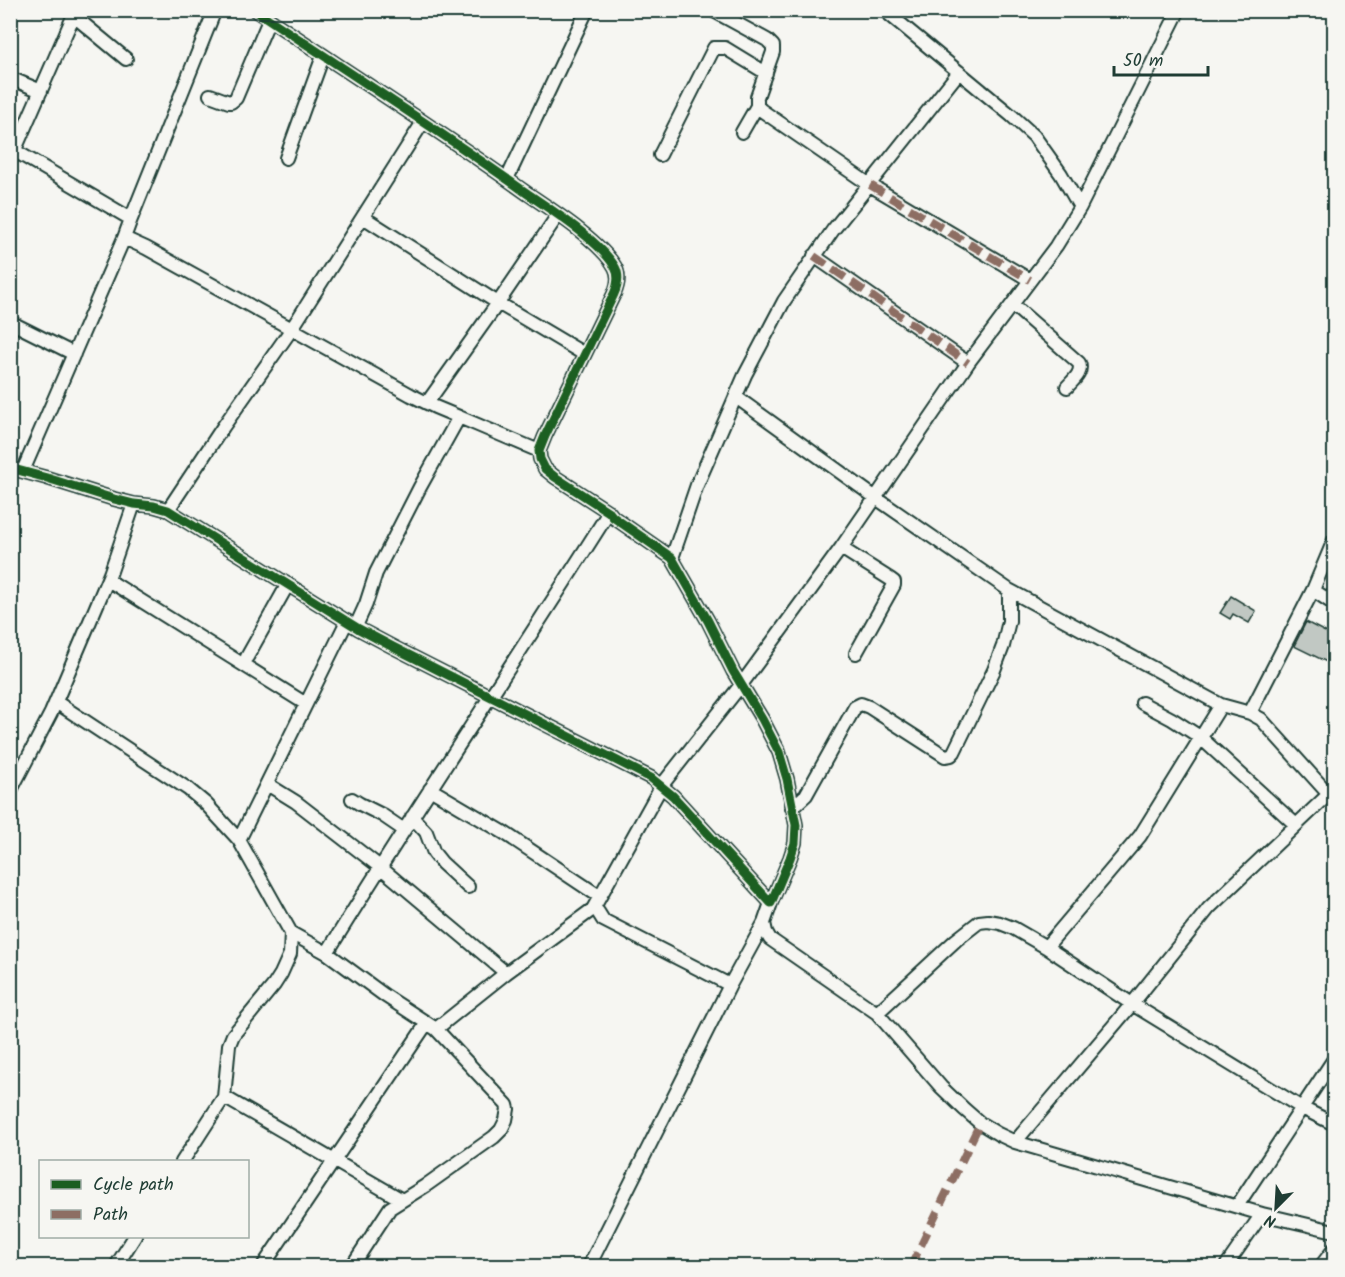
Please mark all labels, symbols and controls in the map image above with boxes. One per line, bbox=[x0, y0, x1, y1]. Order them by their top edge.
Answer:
scale bar bbox=[1114, 39, 1208, 77]
text: 50 m bbox=[1123, 47, 1163, 76]
legend bbox=[39, 1160, 249, 1238]
text: Cycle path bbox=[93, 1171, 174, 1200]
north arrow bbox=[1246, 1178, 1306, 1238]
text: Path bbox=[93, 1201, 128, 1230]
text: N bbox=[1261, 1207, 1280, 1234]

